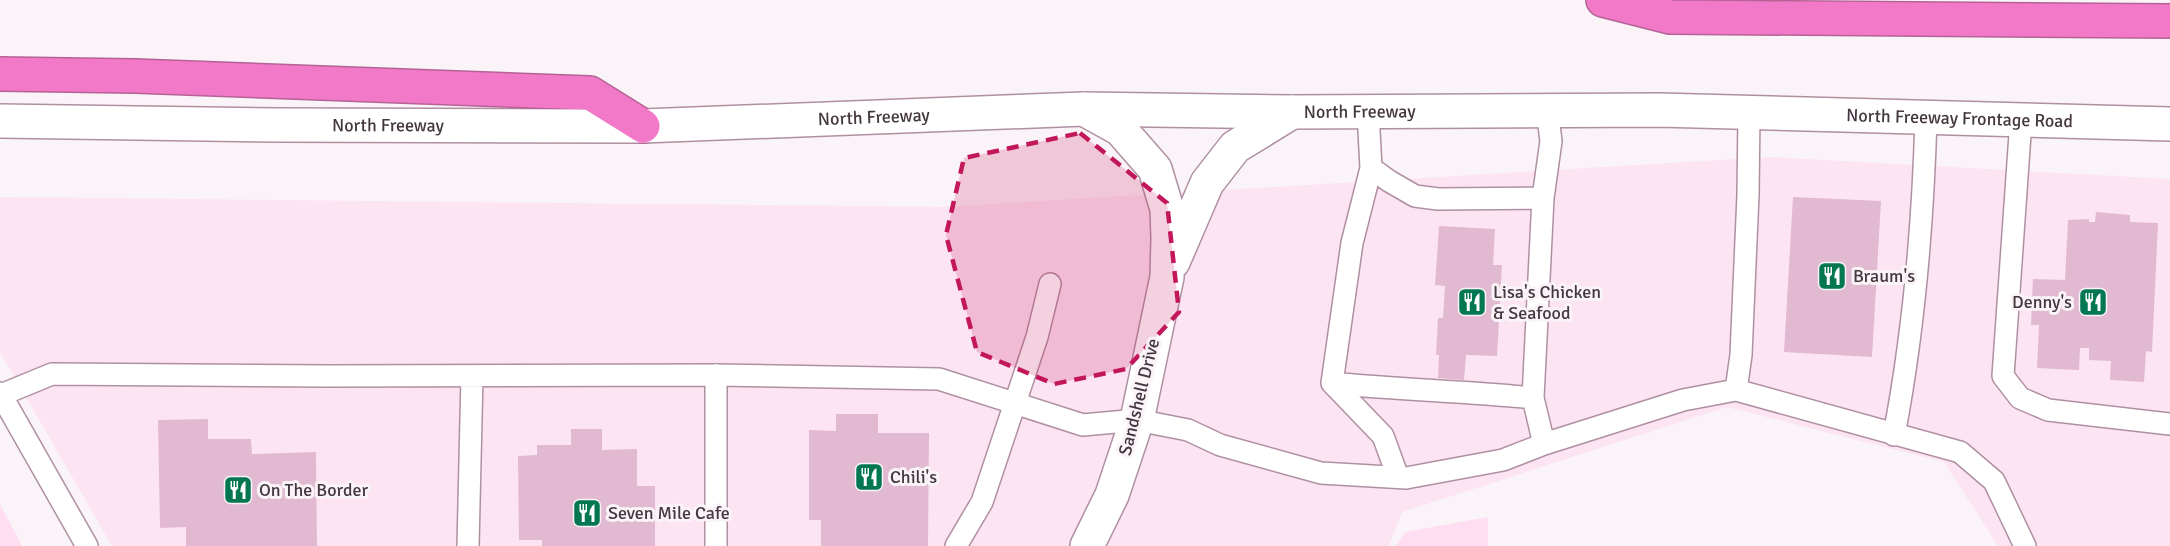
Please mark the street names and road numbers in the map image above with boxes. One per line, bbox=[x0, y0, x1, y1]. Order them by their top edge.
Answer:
street label: North Freeway bbox=[1304, 100, 1416, 123]
street label: North Freeway bbox=[817, 104, 931, 130]
street label: North Freeway Frontage Road bbox=[1846, 104, 2073, 132]
street label: North Freeway bbox=[332, 114, 445, 136]
street label: Sandshell Drive bbox=[1114, 336, 1164, 458]

